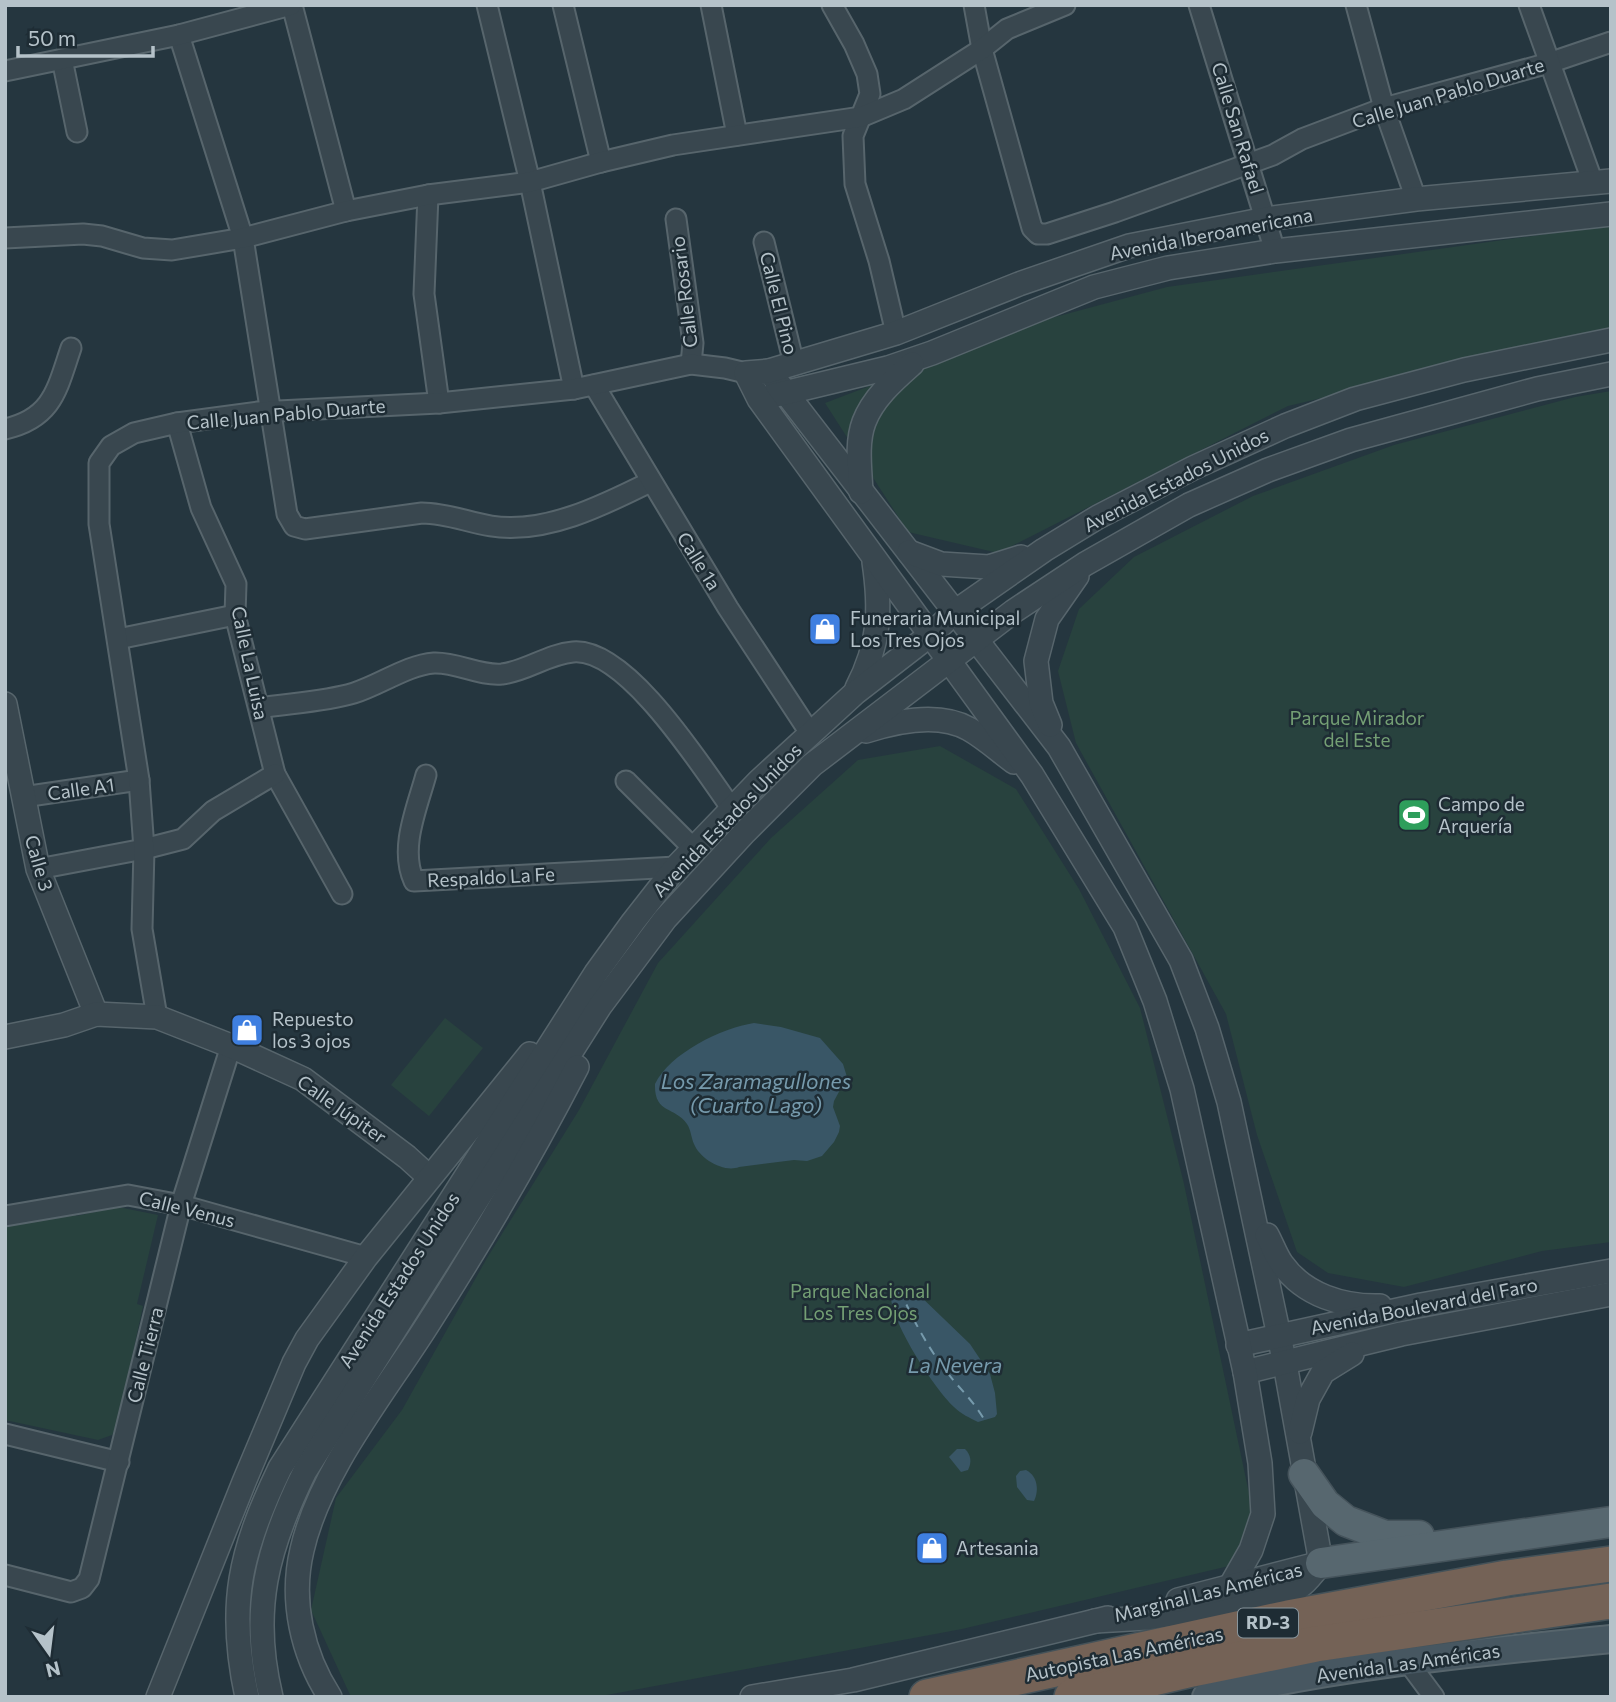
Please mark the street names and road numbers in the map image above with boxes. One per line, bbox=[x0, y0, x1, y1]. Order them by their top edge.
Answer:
street label: Calle Juan Pablo Duarte bbox=[1349, 52, 1547, 133]
street label: Calle San Rafael bbox=[1208, 59, 1269, 197]
street label: Avenida Iberoamericana bbox=[1107, 203, 1314, 264]
street label: Calle Rosario bbox=[665, 235, 702, 349]
street label: Calle El Pino bbox=[756, 249, 803, 357]
street label: Calle Juan Pablo Duarte bbox=[186, 393, 386, 434]
street label: Avenida Estados Unidos bbox=[1079, 423, 1272, 536]
street label: Calle 1a bbox=[673, 527, 726, 594]
street label: Calle La Luisa bbox=[227, 604, 274, 722]
street label: Avenida Estados Unidos bbox=[647, 738, 806, 901]
street label: Calle A1 bbox=[46, 772, 116, 805]
street label: Calle 3 bbox=[21, 832, 58, 893]
street label: Respaldo La Fe bbox=[427, 862, 555, 891]
street label: Calle Júpiter bbox=[293, 1069, 392, 1148]
street label: Calle Venus bbox=[137, 1185, 238, 1232]
street label: Avenida Estados Unidos bbox=[333, 1188, 464, 1372]
street label: Avenida Boulevard del Faro bbox=[1308, 1272, 1539, 1339]
street label: Calle Tierra bbox=[121, 1304, 168, 1405]
street label: Marginal Las Américas bbox=[1111, 1557, 1304, 1626]
road number: RD-3 bbox=[1238, 1608, 1298, 1638]
street label: Autopista Las Américas bbox=[1023, 1621, 1225, 1686]
street label: Avenida Las Américas bbox=[1315, 1638, 1501, 1687]

